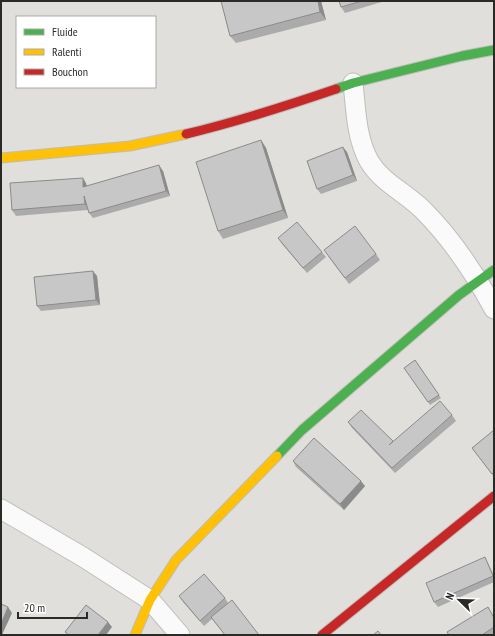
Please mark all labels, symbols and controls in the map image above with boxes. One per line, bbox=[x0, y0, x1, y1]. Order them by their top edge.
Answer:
legend bbox=[16, 16, 156, 88]
text: Fluide bbox=[52, 24, 78, 39]
text: Ralenti bbox=[52, 44, 81, 59]
text: Bouchon bbox=[52, 64, 88, 79]
north arrow bbox=[439, 580, 479, 620]
text: N bbox=[442, 591, 457, 602]
scale bar bbox=[18, 594, 87, 620]
text: 20 m bbox=[24, 600, 45, 615]

